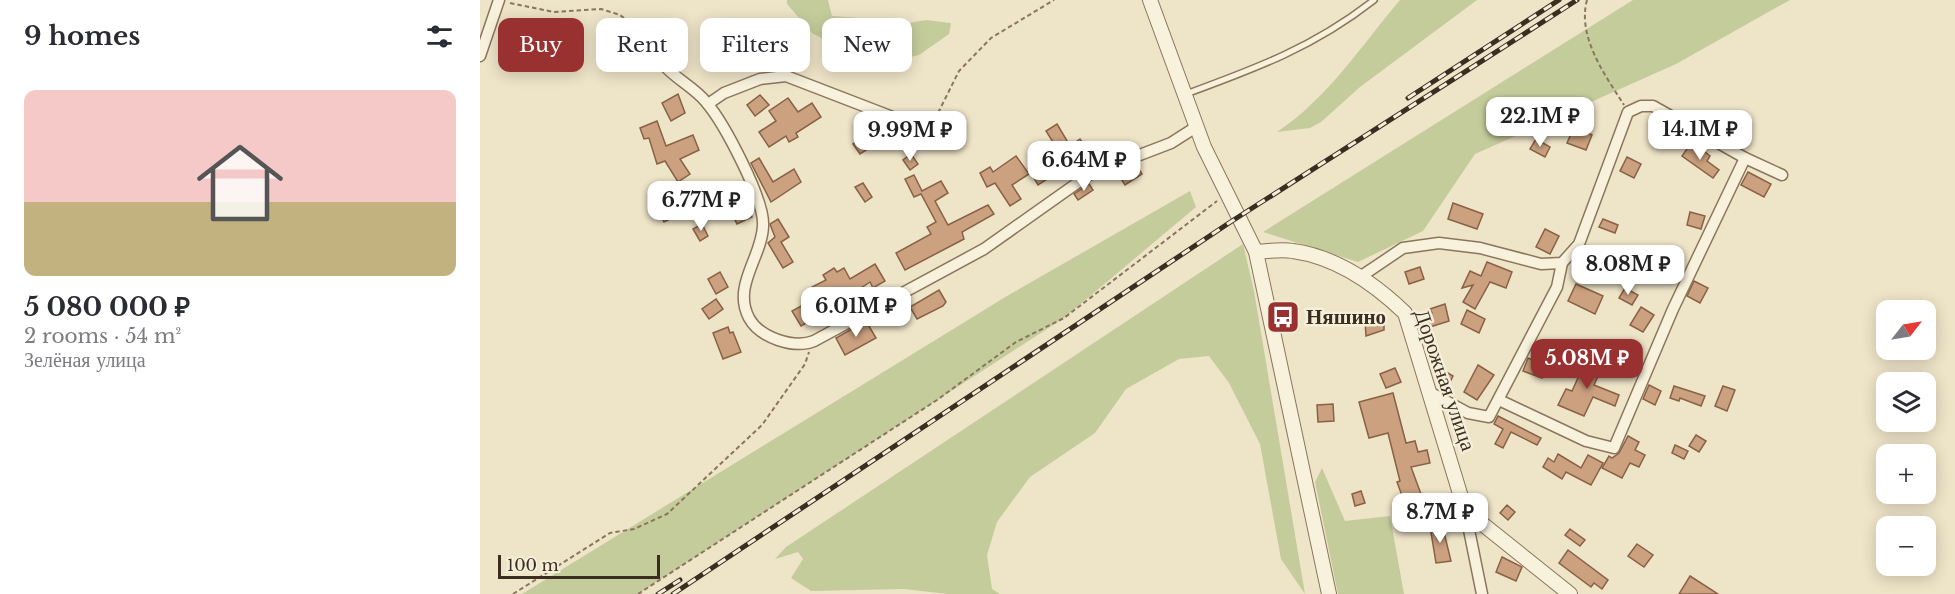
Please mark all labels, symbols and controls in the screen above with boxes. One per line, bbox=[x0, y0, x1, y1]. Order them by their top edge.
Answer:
chip: Buy bbox=[498, 18, 584, 72]
chip: Rent bbox=[596, 18, 688, 72]
chip: Filters bbox=[700, 18, 810, 72]
chip: New bbox=[822, 18, 912, 72]
text: 9 homes bbox=[24, 20, 140, 52]
icon: filters bbox=[423, 20, 456, 53]
pin: 22.1M ₽ bbox=[1485, 97, 1595, 148]
text: 22.1M ₽ bbox=[1500, 104, 1580, 128]
pin: 14.1M ₽ bbox=[1645, 110, 1755, 161]
pin: 9.99M ₽ bbox=[855, 111, 965, 162]
text: 14.1M ₽ bbox=[1662, 117, 1738, 141]
text: 9.99M ₽ bbox=[868, 118, 952, 142]
icon: home bbox=[186, 129, 294, 237]
pin: 6.64M ₽ bbox=[1029, 141, 1139, 192]
text: 6.64M ₽ bbox=[1041, 148, 1127, 172]
pin: 6.77M ₽ bbox=[646, 181, 756, 232]
text: 6.77M ₽ bbox=[661, 188, 741, 212]
pin: 8.08M ₽ bbox=[1573, 245, 1683, 296]
text: 8.08M ₽ bbox=[1585, 252, 1671, 276]
pin: 6.01M ₽ bbox=[801, 287, 911, 338]
text: 5 080 000 ₽ bbox=[24, 291, 190, 323]
text: 6.01M ₽ bbox=[815, 294, 897, 318]
bus stop icon: Няшино bbox=[1265, 299, 1301, 335]
north arrow bbox=[1876, 300, 1936, 360]
map controls bbox=[1876, 300, 1936, 576]
place label: Няшино bbox=[1306, 304, 1386, 330]
street label: Дорожная улица bbox=[1409, 306, 1482, 455]
text: 2 rooms · 54 m² bbox=[24, 324, 181, 348]
pin: 5.08M ₽ bbox=[1532, 339, 1642, 390]
text: 5.08M ₽ bbox=[1545, 346, 1629, 370]
text: Зелёная улица bbox=[24, 348, 146, 372]
button: layers bbox=[1876, 372, 1936, 432]
button: + bbox=[1876, 444, 1936, 504]
pin: 8.7M ₽ bbox=[1391, 493, 1489, 544]
text: 8.7M ₽ bbox=[1406, 500, 1474, 524]
button: − bbox=[1876, 516, 1936, 576]
scale bar bbox=[498, 552, 660, 580]
text: 100 m bbox=[507, 555, 559, 575]

